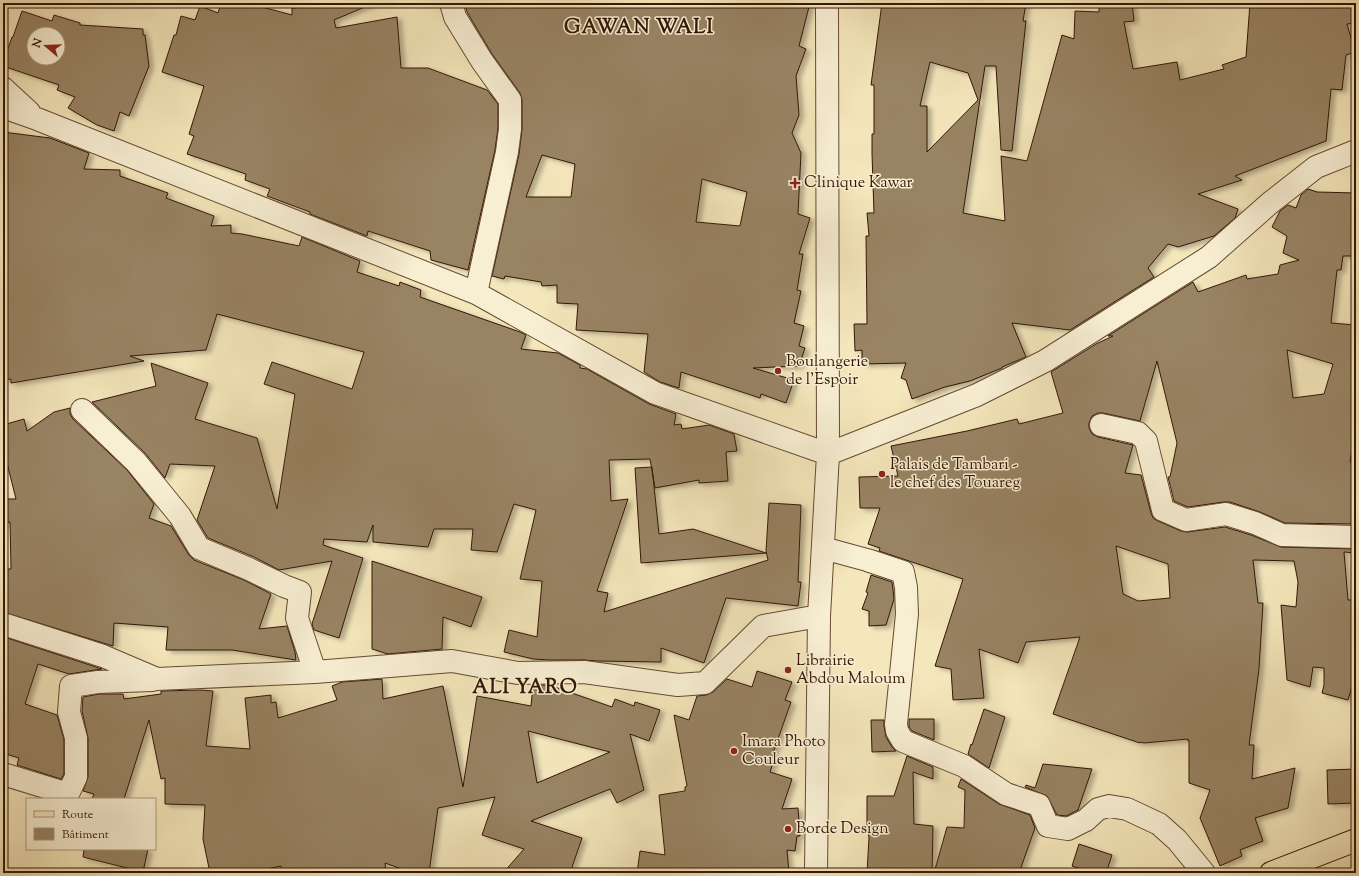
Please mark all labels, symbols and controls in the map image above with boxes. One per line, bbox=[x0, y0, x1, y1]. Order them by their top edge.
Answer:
district label: GAWAN WALI bbox=[564, 14, 714, 43]
north arrow bbox=[26, 26, 66, 66]
text: N bbox=[28, 36, 47, 51]
place label: Clinique Kawar bbox=[804, 172, 913, 195]
marker: Clinique Kawar bbox=[789, 177, 801, 189]
place label: Boulangerie de l'Espoir bbox=[786, 351, 868, 392]
marker: Boulangerie de l'Espoir bbox=[773, 366, 783, 376]
place label: Palais de Tambari - le chef des Touareg bbox=[890, 454, 1020, 495]
marker: Palais de Tambari - le chef des Touareg bbox=[877, 469, 887, 479]
place label: Librairie Abdou Maloum bbox=[796, 650, 905, 691]
marker: Librairie Abdou Maloum bbox=[783, 665, 793, 675]
district label: ALI YARO bbox=[472, 674, 578, 703]
place label: Imara Photo Couleur bbox=[742, 731, 826, 772]
marker: Imara Photo Couleur bbox=[729, 746, 739, 756]
legend bbox=[26, 798, 156, 850]
text: Route bbox=[62, 806, 94, 824]
place label: Borde Design bbox=[796, 818, 889, 841]
marker: Borde Design bbox=[783, 824, 793, 834]
text: Bâtiment bbox=[62, 826, 109, 844]

